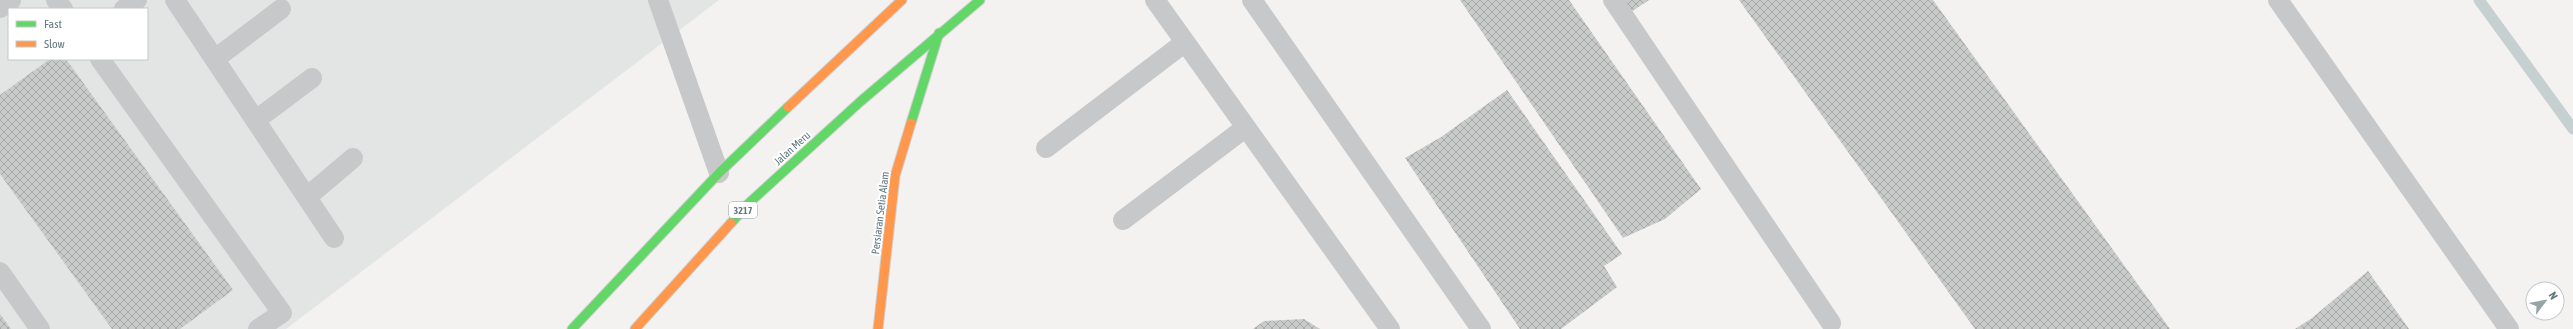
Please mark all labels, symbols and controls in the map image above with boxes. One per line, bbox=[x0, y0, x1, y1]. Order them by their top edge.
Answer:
legend bbox=[8, 8, 148, 60]
text: Fast bbox=[44, 17, 62, 31]
text: Slow bbox=[44, 37, 65, 51]
street label: Jalan Meru bbox=[771, 129, 813, 167]
street label: Persiaran Setia Alam bbox=[869, 171, 891, 255]
road number: 3217 bbox=[729, 202, 757, 218]
north arrow bbox=[2525, 281, 2565, 321]
text: N bbox=[2547, 290, 2560, 302]

